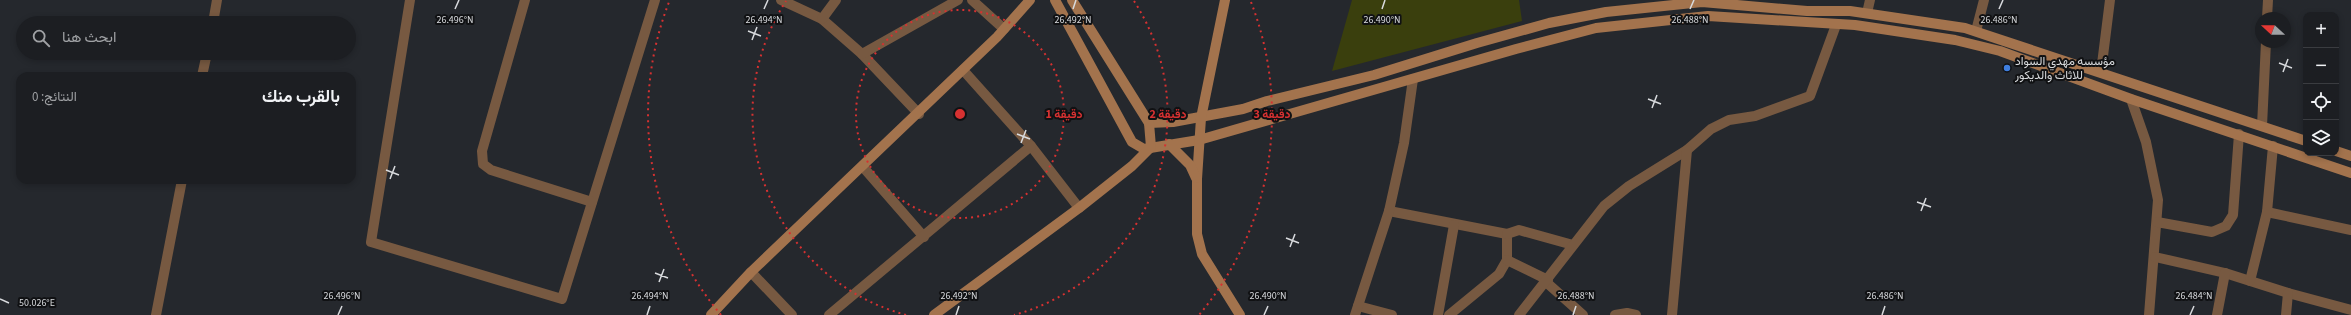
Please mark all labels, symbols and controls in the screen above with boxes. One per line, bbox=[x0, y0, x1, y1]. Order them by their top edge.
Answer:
north arrow bbox=[2255, 12, 2291, 48]
map controls bbox=[2303, 12, 2339, 156]
button: + bbox=[2303, 12, 2339, 48]
text: 26.496°N bbox=[436, 13, 474, 27]
text: 26.494°N bbox=[745, 13, 783, 27]
text: 26.492°N bbox=[1054, 13, 1092, 27]
text: 26.490°N bbox=[1363, 13, 1401, 27]
text: 26.488°N bbox=[1671, 13, 1709, 27]
text: 26.486°N bbox=[1980, 13, 2018, 27]
search box bbox=[16, 16, 356, 60]
icon: search bbox=[30, 27, 52, 49]
text: ابحث هنا bbox=[62, 27, 116, 48]
button: − bbox=[2303, 48, 2339, 84]
place label: مؤسسه مهدي السواد للاثاث والديكور bbox=[2014, 53, 2115, 84]
marker: مؤسسه مهدي السواد للاثاث والديكور bbox=[2002, 63, 2012, 73]
button: locate bbox=[2303, 84, 2339, 120]
text: بالقرب منك bbox=[262, 85, 340, 109]
text: النتائج: 0 bbox=[32, 88, 77, 106]
text: 1 دقيقة bbox=[1045, 106, 1083, 123]
text: 2 دقيقة bbox=[1149, 106, 1187, 123]
text: 3 دقيقة bbox=[1253, 106, 1291, 123]
centre of rings bbox=[953, 107, 967, 121]
button: layers bbox=[2303, 120, 2339, 156]
text: 26.496°N bbox=[323, 289, 361, 303]
text: 26.494°N bbox=[631, 289, 669, 303]
text: 26.492°N bbox=[940, 289, 978, 303]
text: 26.490°N bbox=[1249, 289, 1287, 303]
text: 26.488°N bbox=[1557, 289, 1595, 303]
text: 26.486°N bbox=[1866, 289, 1904, 303]
text: 26.484°N bbox=[2175, 289, 2213, 303]
text: 50.026°E bbox=[19, 296, 55, 310]

